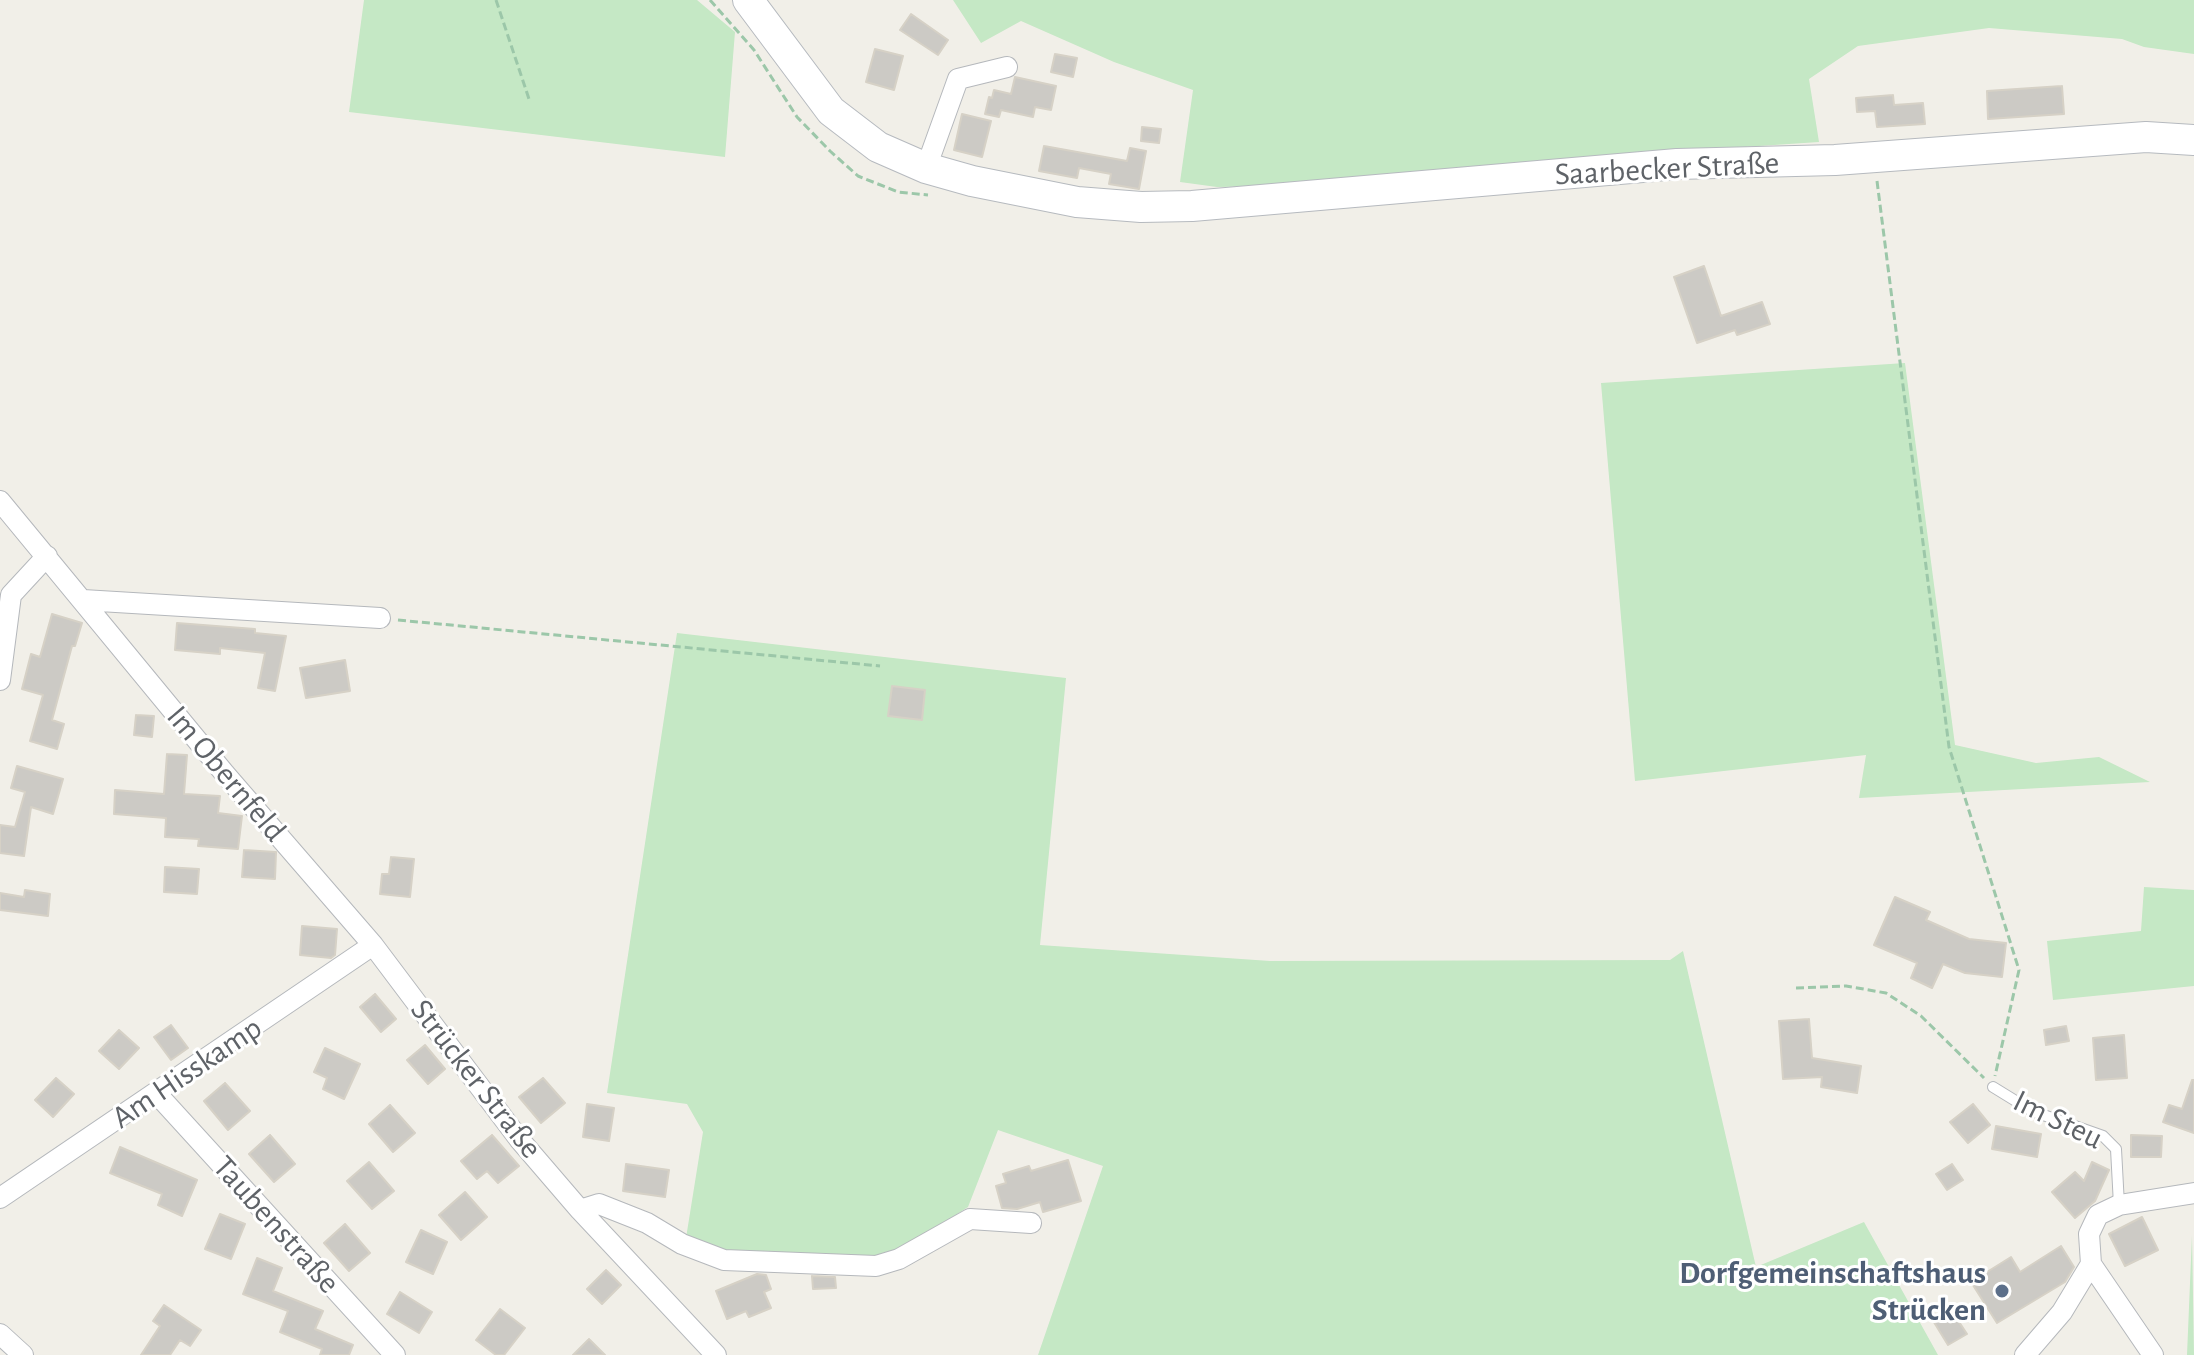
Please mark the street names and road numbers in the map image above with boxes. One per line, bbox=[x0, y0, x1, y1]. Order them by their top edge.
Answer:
street label: Saarbecker Straße bbox=[1554, 144, 1780, 194]
street label: Im Obernfeld bbox=[158, 698, 294, 850]
street label: Strücker Straße bbox=[402, 992, 550, 1166]
street label: Am Hisskamp bbox=[105, 1009, 269, 1137]
street label: Im Steu bbox=[2007, 1082, 2109, 1158]
street label: Taubenstraße bbox=[204, 1148, 348, 1302]

